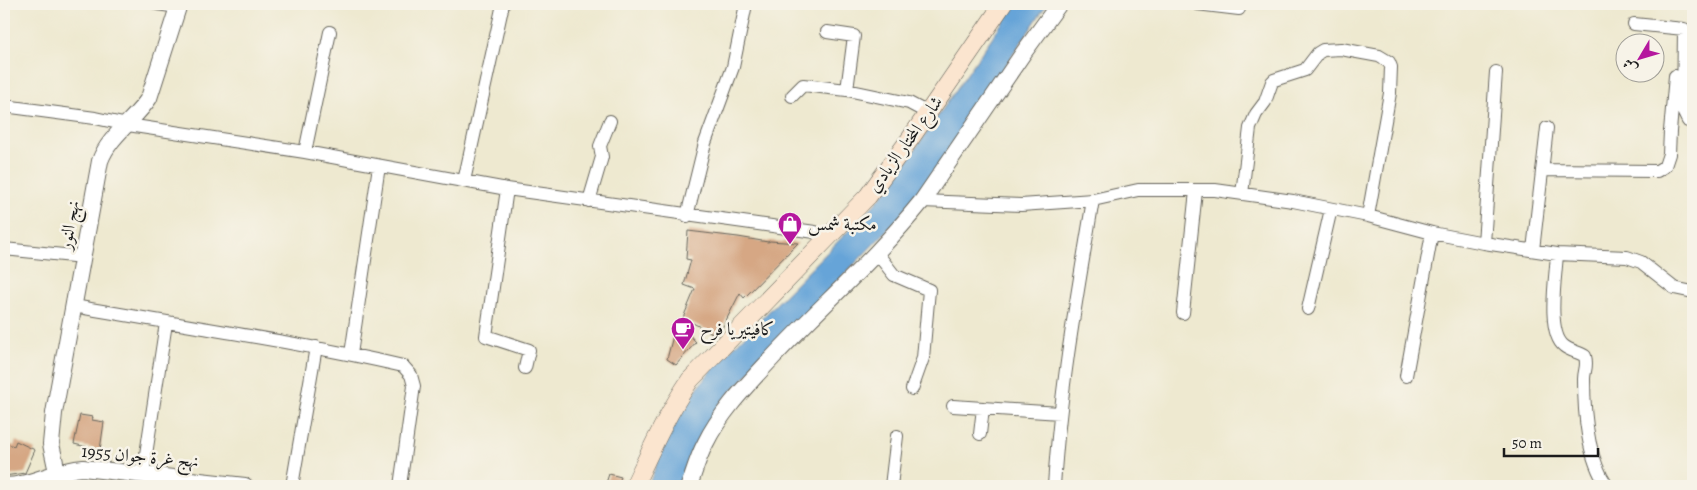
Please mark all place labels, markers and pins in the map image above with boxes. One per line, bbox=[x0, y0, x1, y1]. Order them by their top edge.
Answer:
shop icon: مكتبة شمس bbox=[777, 211, 803, 245]
place label: مكتبة شمس bbox=[808, 212, 877, 236]
cafe icon: كافيتيريا فرح bbox=[670, 316, 696, 350]
place label: كافيتيريا فرح bbox=[700, 317, 775, 345]

